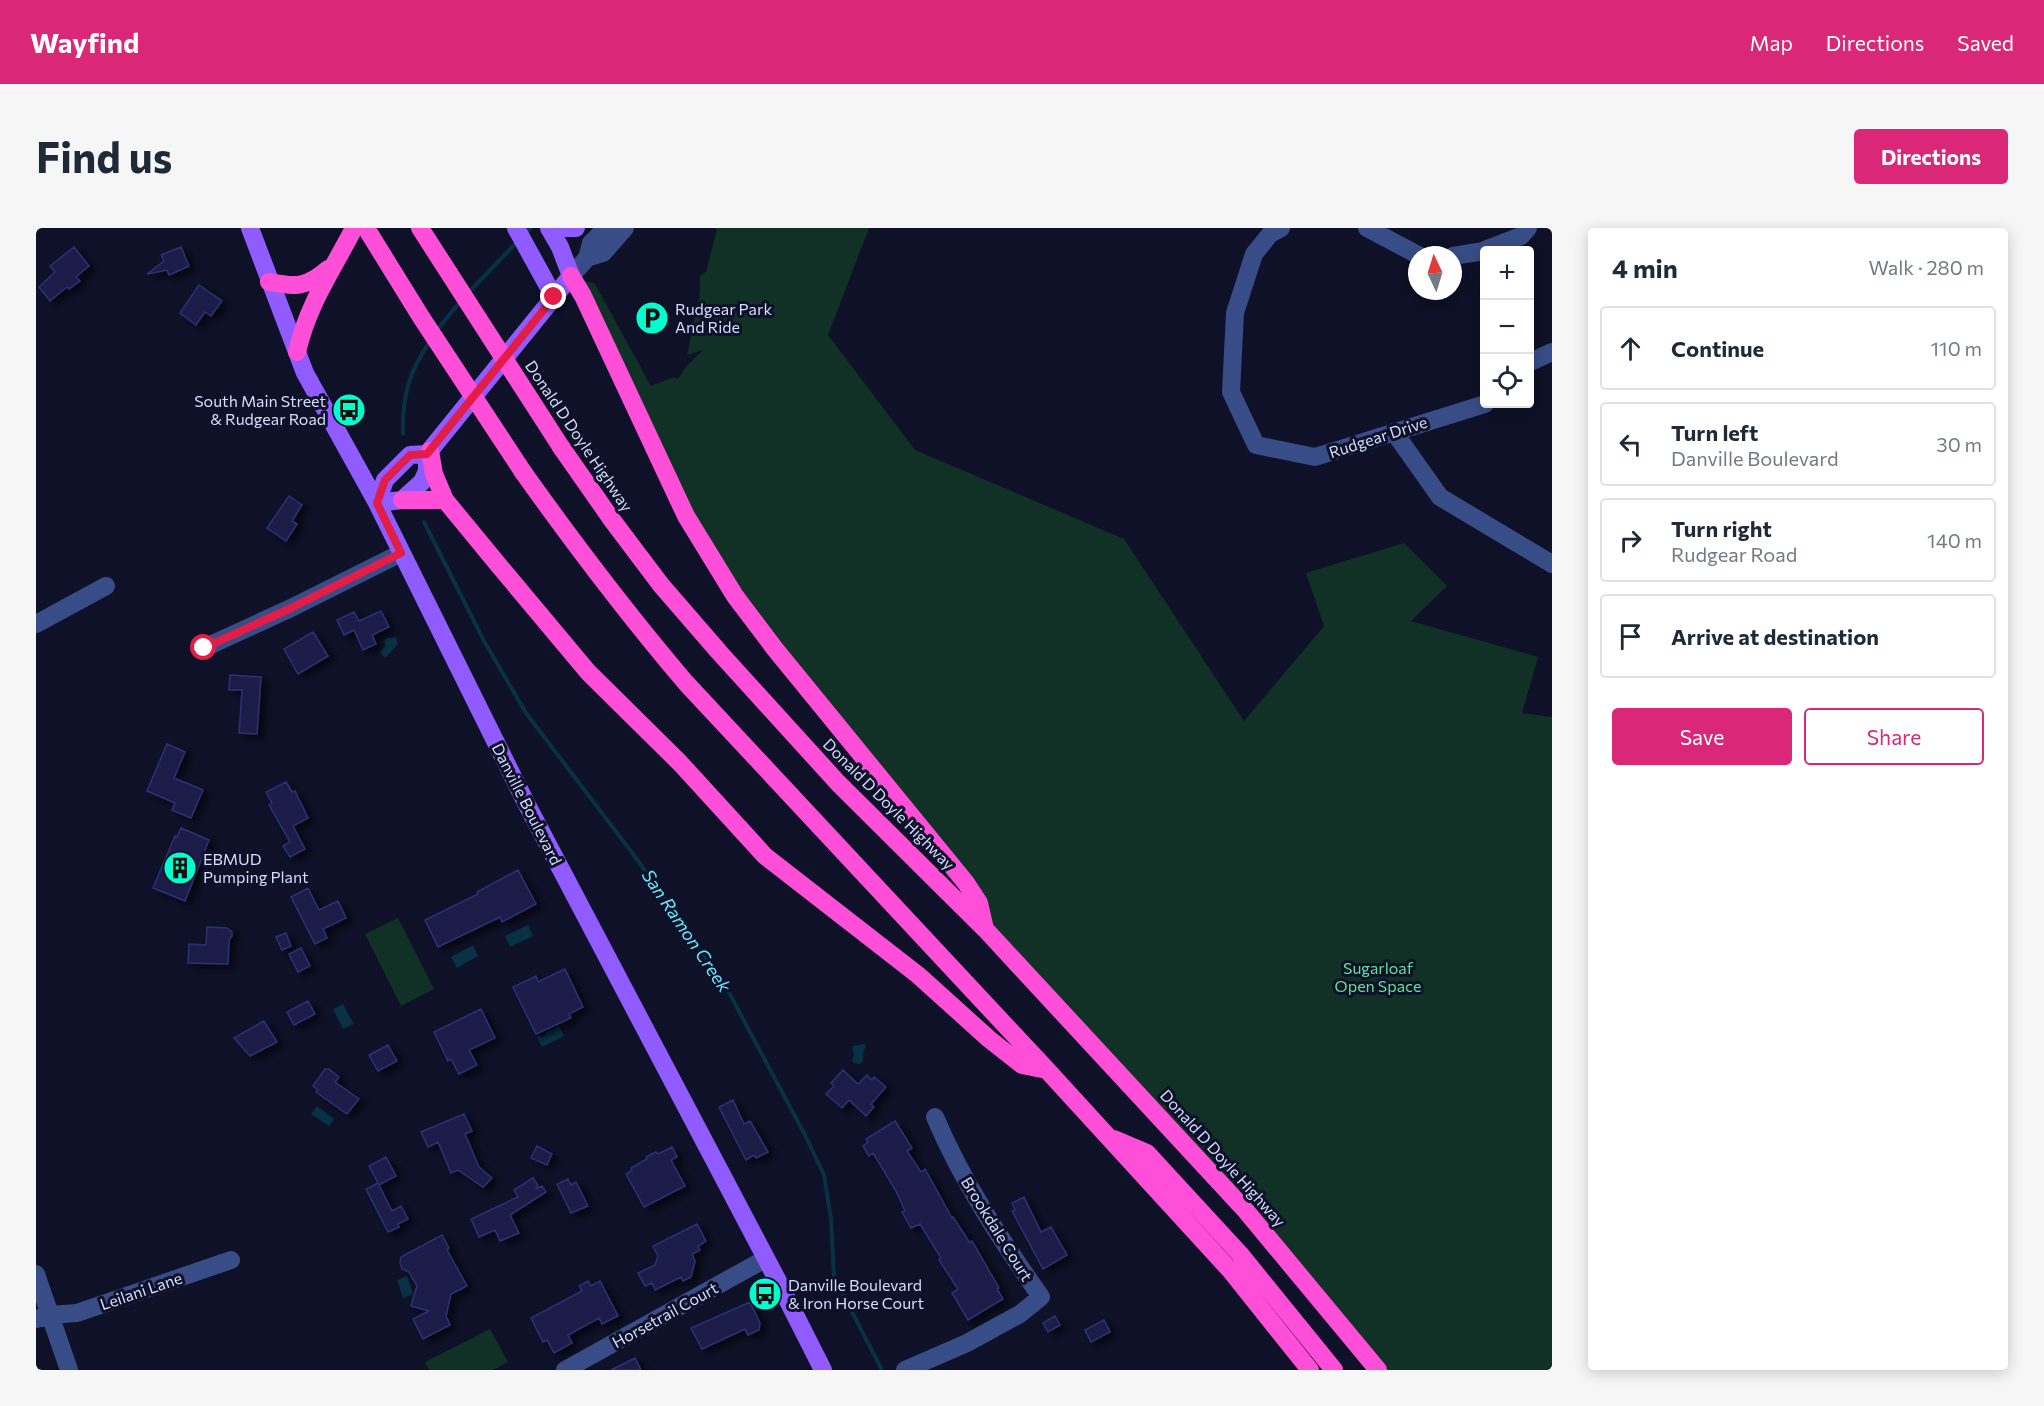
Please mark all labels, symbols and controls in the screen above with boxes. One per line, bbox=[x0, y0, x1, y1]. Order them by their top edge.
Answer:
text: Wayfind bbox=[30, 25, 139, 59]
text: Map bbox=[1750, 30, 1793, 55]
text: Directions bbox=[1826, 30, 1924, 55]
text: Saved bbox=[1957, 30, 2014, 55]
button: Directions bbox=[1854, 129, 2008, 184]
text: Find us bbox=[36, 130, 172, 182]
north arrow bbox=[1408, 246, 1462, 300]
map controls bbox=[1480, 246, 1534, 408]
button: + bbox=[1480, 246, 1534, 300]
text: 4 min bbox=[1612, 252, 1678, 283]
text: Walk · 280 m bbox=[1868, 255, 1984, 279]
route end bbox=[540, 283, 566, 309]
place label: Rudgear Park And Ride bbox=[675, 299, 772, 336]
parking icon: Rudgear Park And Ride bbox=[634, 300, 670, 336]
button: − bbox=[1480, 300, 1534, 354]
icon: ahead bbox=[1614, 332, 1647, 365]
text: Continue bbox=[1671, 335, 1764, 362]
text: 110 m bbox=[1931, 336, 1982, 360]
button: locate bbox=[1480, 354, 1534, 408]
street label: Donald D Doyle Highway bbox=[522, 357, 637, 515]
place label: South Main Street & Rudgear Road bbox=[194, 391, 326, 428]
bus stop icon: South Main Street & Rudgear Road bbox=[331, 392, 367, 428]
street label: Rudgear Drive bbox=[1326, 412, 1429, 461]
text: Turn left bbox=[1671, 419, 1758, 446]
icon: left bbox=[1614, 428, 1647, 461]
text: 30 m bbox=[1936, 432, 1982, 456]
text: Danville Boulevard bbox=[1671, 446, 1838, 470]
text: Turn right bbox=[1671, 515, 1772, 542]
icon: right bbox=[1614, 524, 1647, 557]
text: 140 m bbox=[1927, 528, 1982, 552]
text: Rudgear Road bbox=[1671, 542, 1797, 566]
icon: arrive bbox=[1614, 620, 1647, 653]
text: Arrive at destination bbox=[1671, 623, 1879, 650]
route start bbox=[190, 634, 216, 660]
button: Save bbox=[1612, 708, 1792, 765]
button: Share bbox=[1804, 708, 1984, 765]
street label: Donald D Doyle Highway bbox=[820, 734, 959, 873]
street label: Danville Boulevard bbox=[489, 740, 566, 868]
place label: EBMUD Pumping Plant bbox=[203, 849, 309, 886]
building icon: EBMUD Pumping Plant bbox=[162, 850, 198, 886]
water label: San Ramon Creek bbox=[638, 865, 737, 997]
park label: Sugarloaf Open Space bbox=[1335, 958, 1421, 995]
street label: Donald D Doyle Highway bbox=[1157, 1085, 1290, 1230]
street label: Brookdale Court bbox=[958, 1173, 1037, 1285]
street label: Leilani Lane bbox=[97, 1268, 184, 1313]
place label: Danville Boulevard & Iron Horse Court bbox=[788, 1275, 924, 1312]
bus stop icon: Danville Boulevard & Iron Horse Court bbox=[747, 1276, 783, 1312]
street label: Horsetrail Court bbox=[609, 1277, 721, 1351]

